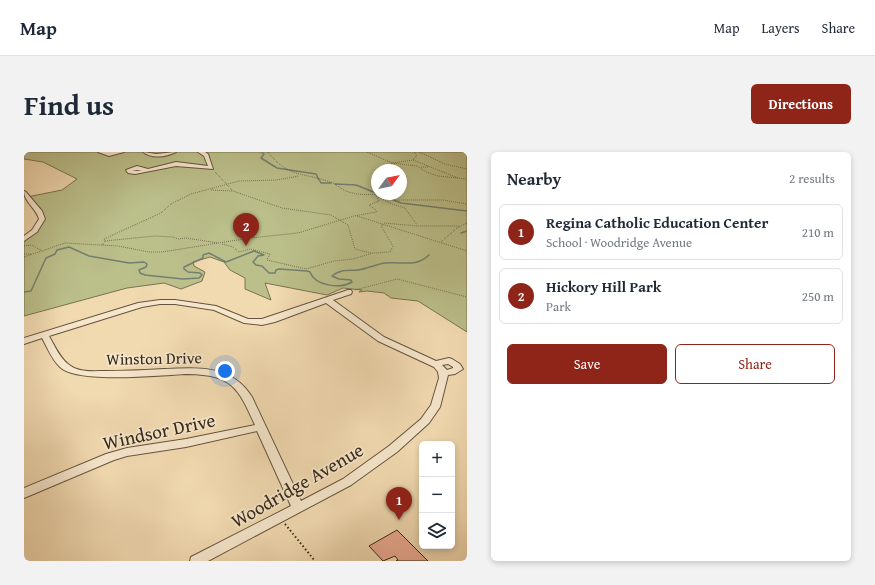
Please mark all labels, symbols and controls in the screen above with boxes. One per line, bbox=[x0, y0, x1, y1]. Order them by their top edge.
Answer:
text: Map bbox=[20, 14, 57, 42]
text: Map bbox=[714, 18, 740, 38]
text: Layers bbox=[762, 18, 800, 38]
text: Share bbox=[822, 18, 855, 38]
text: Find us bbox=[24, 84, 114, 125]
button: Directions bbox=[751, 84, 851, 124]
north arrow bbox=[371, 164, 407, 200]
text: Nearby bbox=[507, 166, 561, 191]
text: 2 results bbox=[789, 169, 835, 188]
text: Regina Catholic Education Center bbox=[546, 212, 768, 233]
pin: 2 bbox=[233, 213, 259, 246]
text: 1 bbox=[518, 223, 524, 242]
text: 210 m bbox=[802, 223, 834, 242]
text: School · Woodridge Avenue bbox=[546, 233, 692, 252]
text: Hickory Hill Park bbox=[546, 276, 661, 297]
text: 2 bbox=[518, 287, 524, 306]
text: 250 m bbox=[802, 287, 834, 306]
text: Park bbox=[546, 297, 571, 316]
button: Save bbox=[507, 344, 667, 384]
button: Share bbox=[675, 344, 835, 384]
street label: Winston Drive bbox=[106, 345, 202, 371]
your location bbox=[215, 361, 235, 381]
street label: Windsor Drive bbox=[100, 405, 218, 457]
street label: Woodridge Avenue bbox=[225, 436, 369, 534]
map controls bbox=[419, 441, 455, 549]
button: + bbox=[419, 441, 455, 477]
button: − bbox=[419, 477, 455, 513]
pin: 1 bbox=[386, 487, 412, 520]
button: layers bbox=[419, 513, 455, 549]

